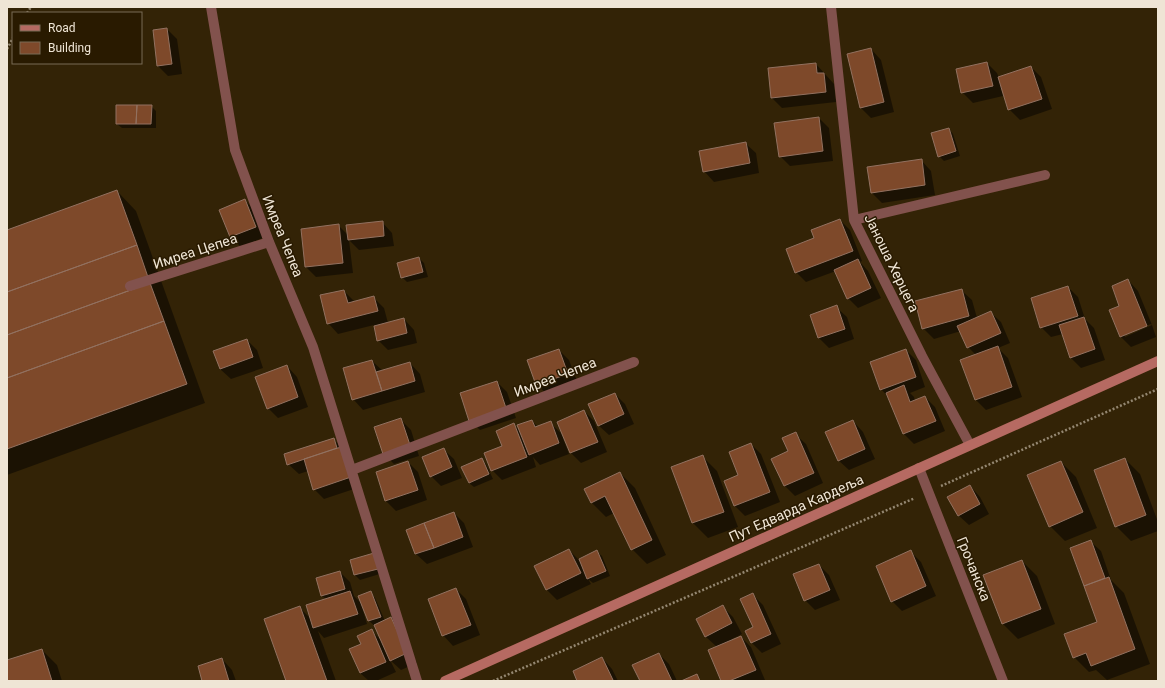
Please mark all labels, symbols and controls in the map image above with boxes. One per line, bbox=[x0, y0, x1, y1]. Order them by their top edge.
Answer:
legend bbox=[12, 12, 142, 64]
text: Road bbox=[48, 21, 76, 35]
text: Building bbox=[48, 41, 91, 55]
street label: Имреа Чепеа bbox=[259, 193, 307, 279]
street label: Јаноша Херцега bbox=[861, 211, 923, 315]
street label: Имреа Цепеа bbox=[151, 230, 239, 272]
street label: Имреа Чепеа bbox=[512, 354, 598, 400]
street label: Пут Едварда Кардеља bbox=[726, 471, 866, 545]
street label: Грочанска bbox=[954, 534, 994, 604]

